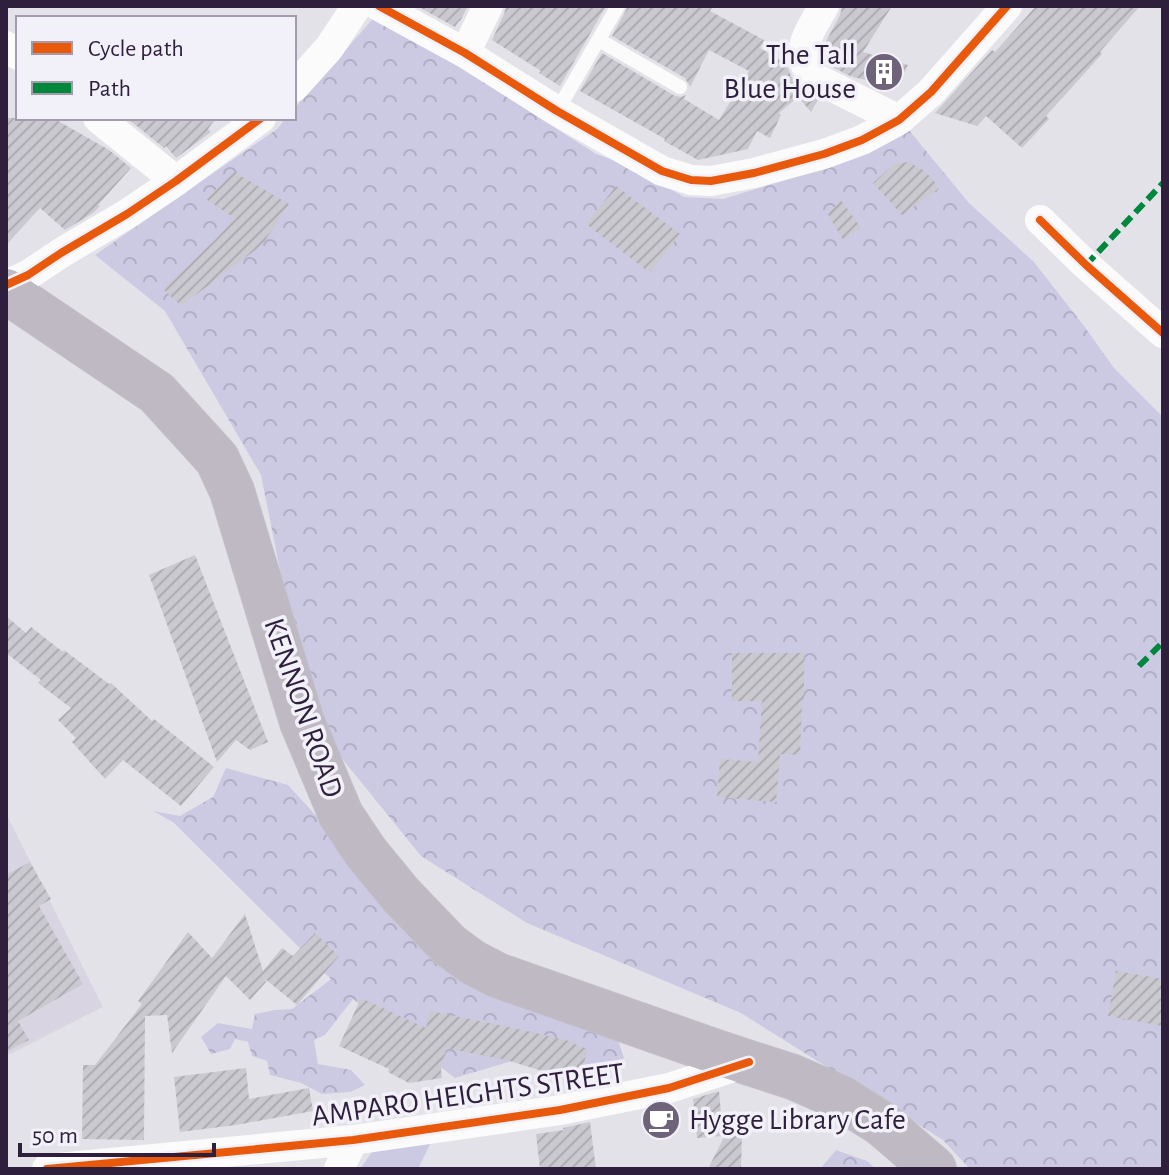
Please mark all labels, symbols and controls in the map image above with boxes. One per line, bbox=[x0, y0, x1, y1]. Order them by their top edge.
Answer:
legend bbox=[16, 16, 296, 120]
text: Cycle path bbox=[88, 37, 184, 61]
place label: The Tall Blue House bbox=[724, 40, 856, 104]
building icon: The Tall Blue House bbox=[863, 51, 905, 93]
text: Path bbox=[88, 77, 131, 101]
street label: KENNON ROAD bbox=[258, 614, 348, 802]
street label: AMPARO HEIGHTS STREET bbox=[310, 1058, 627, 1132]
cafe icon: Hygge Library Cafe bbox=[640, 1099, 682, 1141]
place label: Hygge Library Cafe bbox=[689, 1105, 906, 1135]
scale bar bbox=[20, 1107, 214, 1157]
text: 50 m bbox=[32, 1124, 78, 1148]

